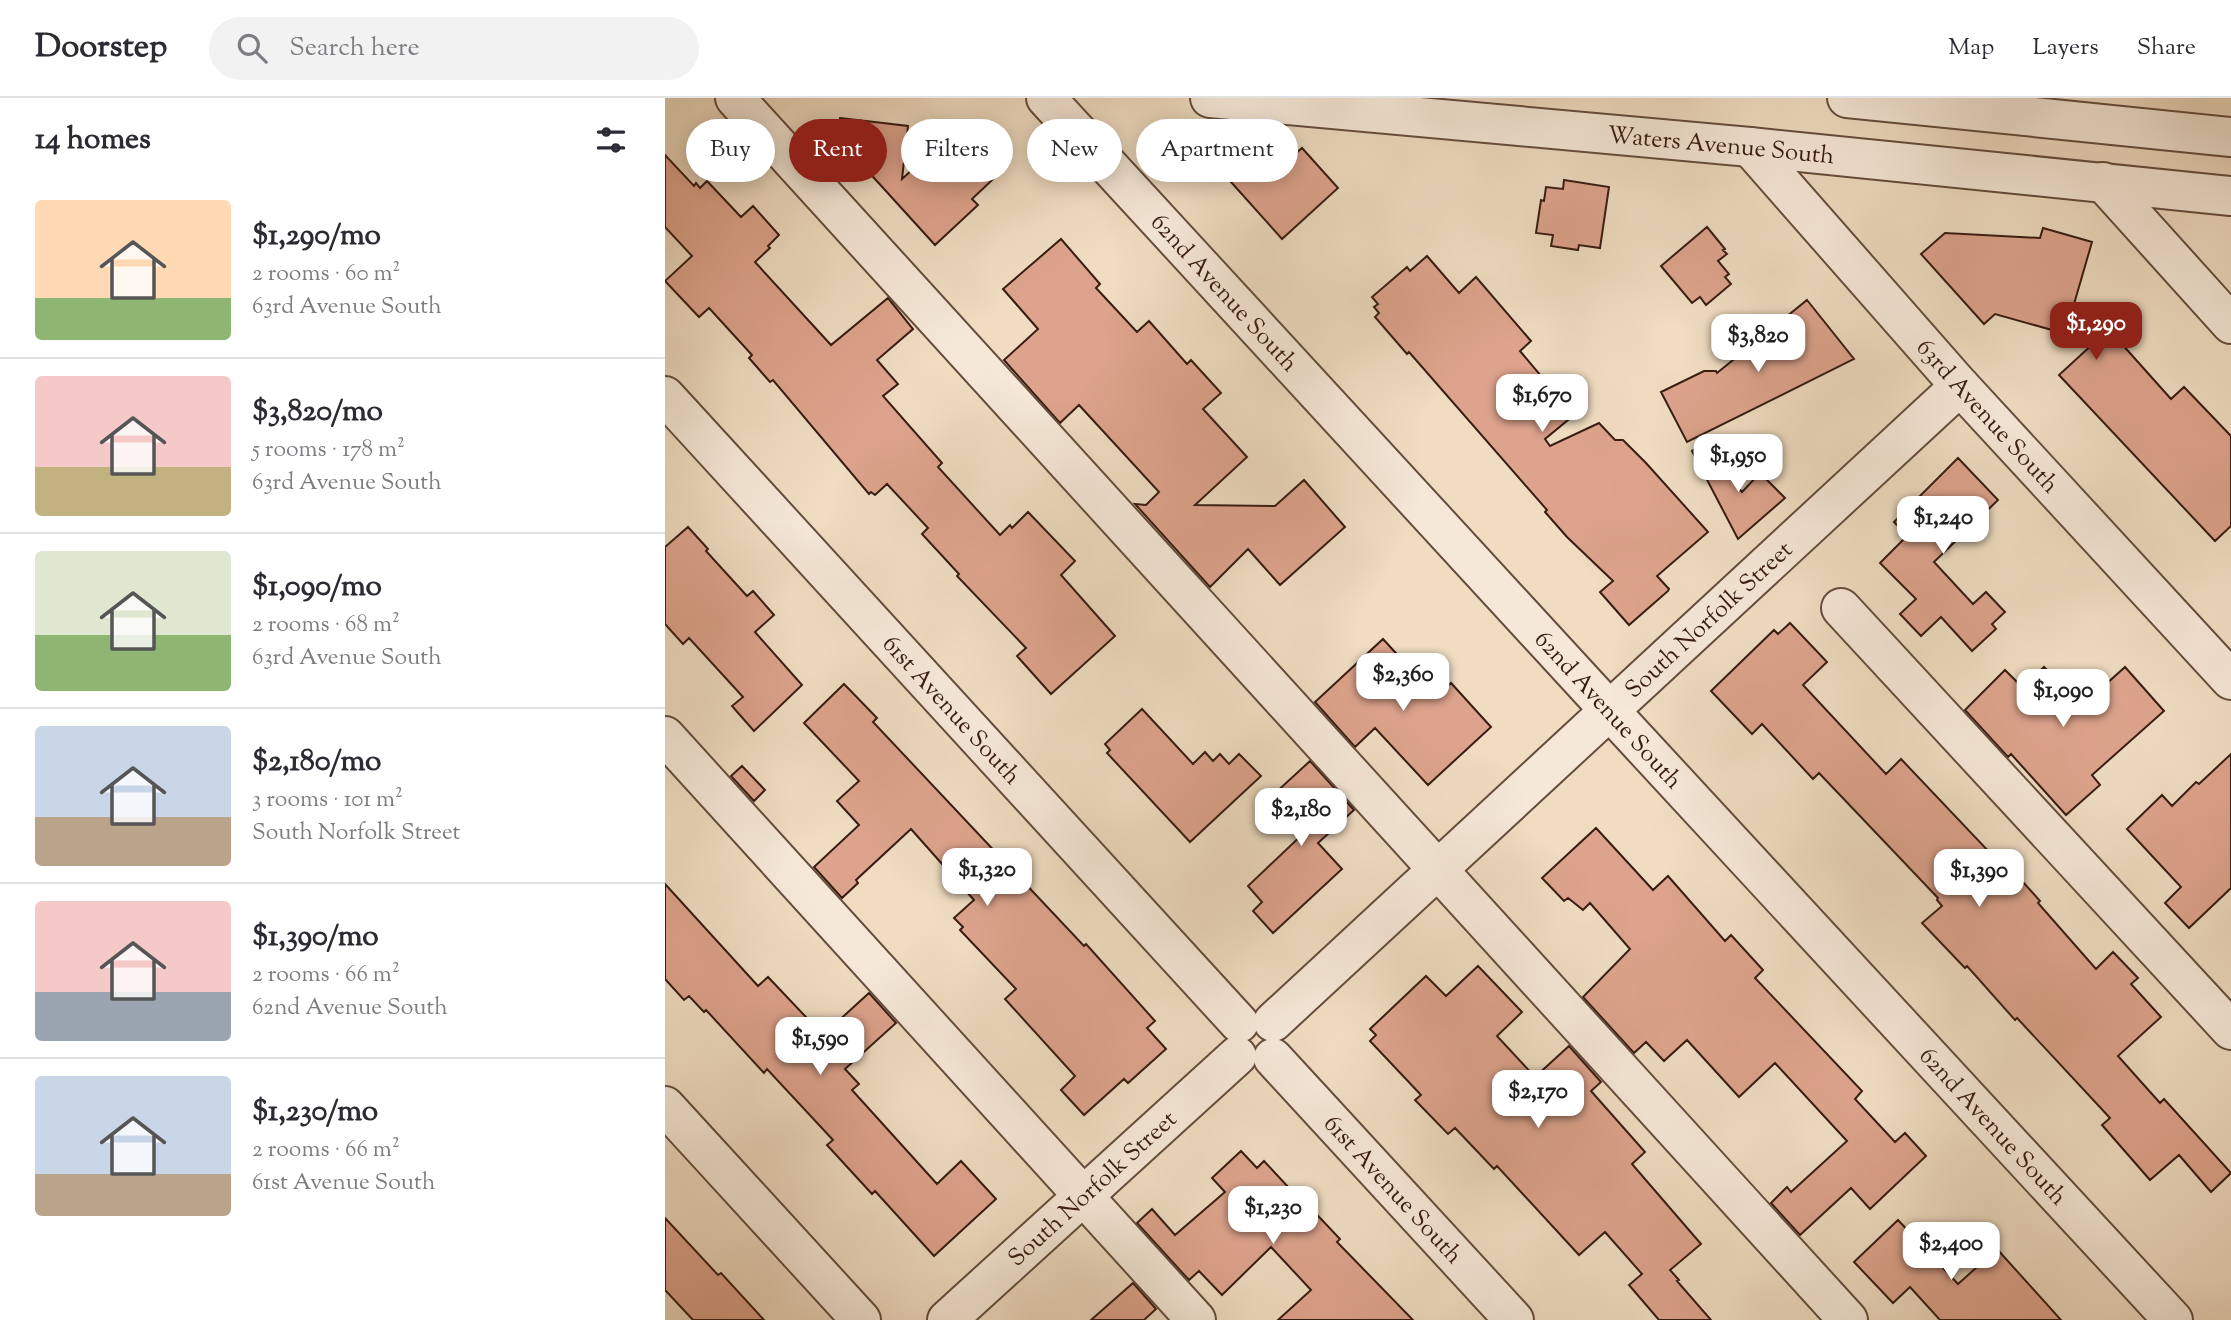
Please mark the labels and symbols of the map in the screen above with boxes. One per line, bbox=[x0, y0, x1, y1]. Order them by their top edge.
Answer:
street label: Waters Avenue South bbox=[1606, 119, 1836, 174]
street label: 62nd Avenue South bbox=[1142, 207, 1305, 380]
pin: $1,290 bbox=[2039, 302, 2153, 362]
pin: $3,820 bbox=[1701, 314, 1815, 374]
street label: 63rd Avenue South bbox=[1907, 332, 2066, 502]
pin: $1,670 bbox=[1485, 374, 1599, 434]
pin: $1,950 bbox=[1681, 434, 1795, 494]
pin: $1,240 bbox=[1886, 496, 2000, 556]
street label: South Norfolk Street bbox=[1618, 534, 1801, 707]
street label: 62nd Avenue South bbox=[1525, 624, 1689, 798]
street label: 61st Avenue South bbox=[873, 629, 1028, 793]
pin: $2,360 bbox=[1346, 654, 1460, 713]
pin: $1,090 bbox=[2006, 670, 2120, 729]
pin: $2,180 bbox=[1244, 788, 1358, 848]
pin: $1,320 bbox=[930, 848, 1044, 908]
pin: $1,390 bbox=[1922, 850, 2036, 909]
pin: $1,590 bbox=[763, 1018, 877, 1077]
street label: 62nd Avenue South bbox=[1910, 1041, 2074, 1214]
pin: $2,170 bbox=[1481, 1070, 1595, 1130]
street label: South Norfolk Street bbox=[1001, 1104, 1185, 1275]
street label: 61st Avenue South bbox=[1315, 1108, 1469, 1272]
pin: $1,230 bbox=[1216, 1186, 1330, 1246]
pin: $2,400 bbox=[1894, 1222, 2008, 1282]

